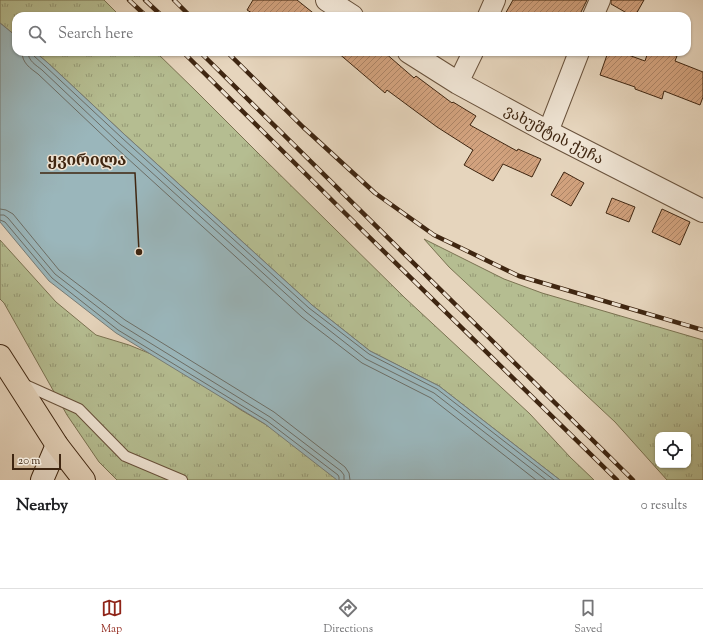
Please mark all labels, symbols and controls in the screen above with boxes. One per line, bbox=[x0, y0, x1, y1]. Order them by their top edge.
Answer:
search box bbox=[12, 12, 691, 56]
icon: search bbox=[26, 23, 48, 45]
text: Search here bbox=[58, 24, 133, 45]
street label: ვახუშტის ქუჩა bbox=[500, 101, 607, 171]
callout: ყვირილა bbox=[40, 145, 135, 173]
text: ყვირილა bbox=[48, 150, 126, 173]
map controls bbox=[655, 432, 691, 468]
button: locate bbox=[655, 432, 691, 468]
scale bar bbox=[12, 452, 61, 471]
text: 20 m bbox=[18, 453, 40, 469]
text: Nearby bbox=[16, 494, 68, 518]
text: 0 results bbox=[641, 497, 687, 515]
tab: Map bbox=[101, 597, 123, 637]
tab: Directions bbox=[324, 597, 373, 637]
tab: Saved bbox=[574, 597, 602, 637]

